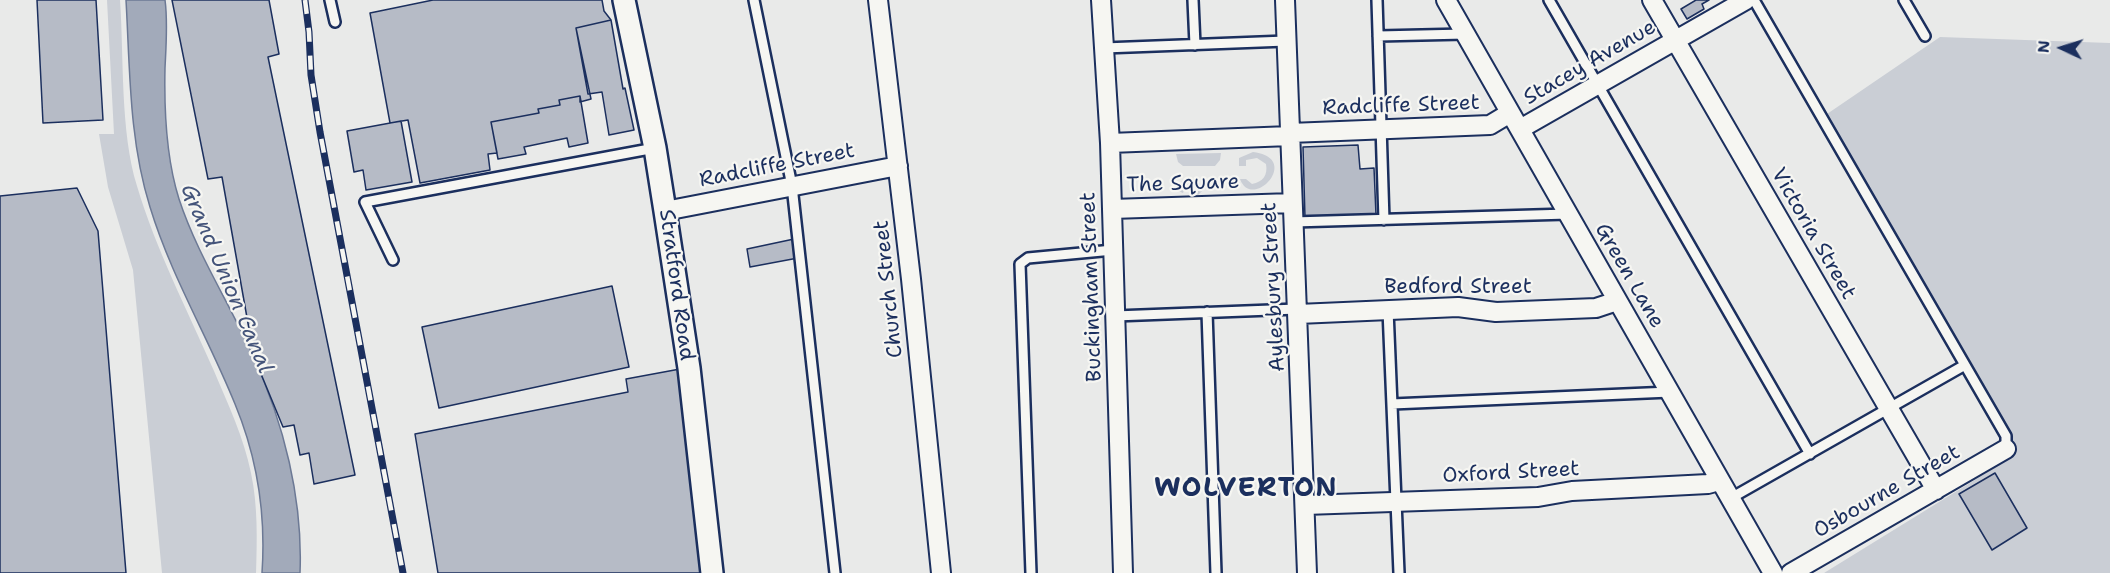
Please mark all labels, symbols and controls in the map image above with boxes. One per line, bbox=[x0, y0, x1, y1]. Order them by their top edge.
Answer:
street label: Stacey Avenue bbox=[1519, 15, 1661, 111]
north arrow bbox=[2032, 18, 2092, 78]
text: N bbox=[2033, 40, 2054, 54]
street label: Radcliffe Street bbox=[1322, 91, 1480, 121]
street label: Radcliffe Street bbox=[697, 139, 857, 193]
street label: Victoria Street bbox=[1765, 164, 1861, 304]
street label: The Square bbox=[1126, 169, 1240, 199]
water label: Grand Union Canal bbox=[174, 180, 278, 378]
street label: Buckingham Street bbox=[1076, 192, 1108, 382]
street label: Aylesbury Street bbox=[1257, 202, 1291, 372]
street label: Stratford Road bbox=[653, 208, 699, 362]
street label: Church Street bbox=[869, 219, 909, 359]
street label: Green Lane bbox=[1589, 219, 1669, 333]
street label: Bedford Street bbox=[1384, 275, 1532, 301]
street label: Osbourne Street bbox=[1809, 440, 1965, 544]
street label: Oxford Street bbox=[1442, 457, 1580, 489]
district label: WOLVERTON bbox=[1154, 473, 1338, 505]

